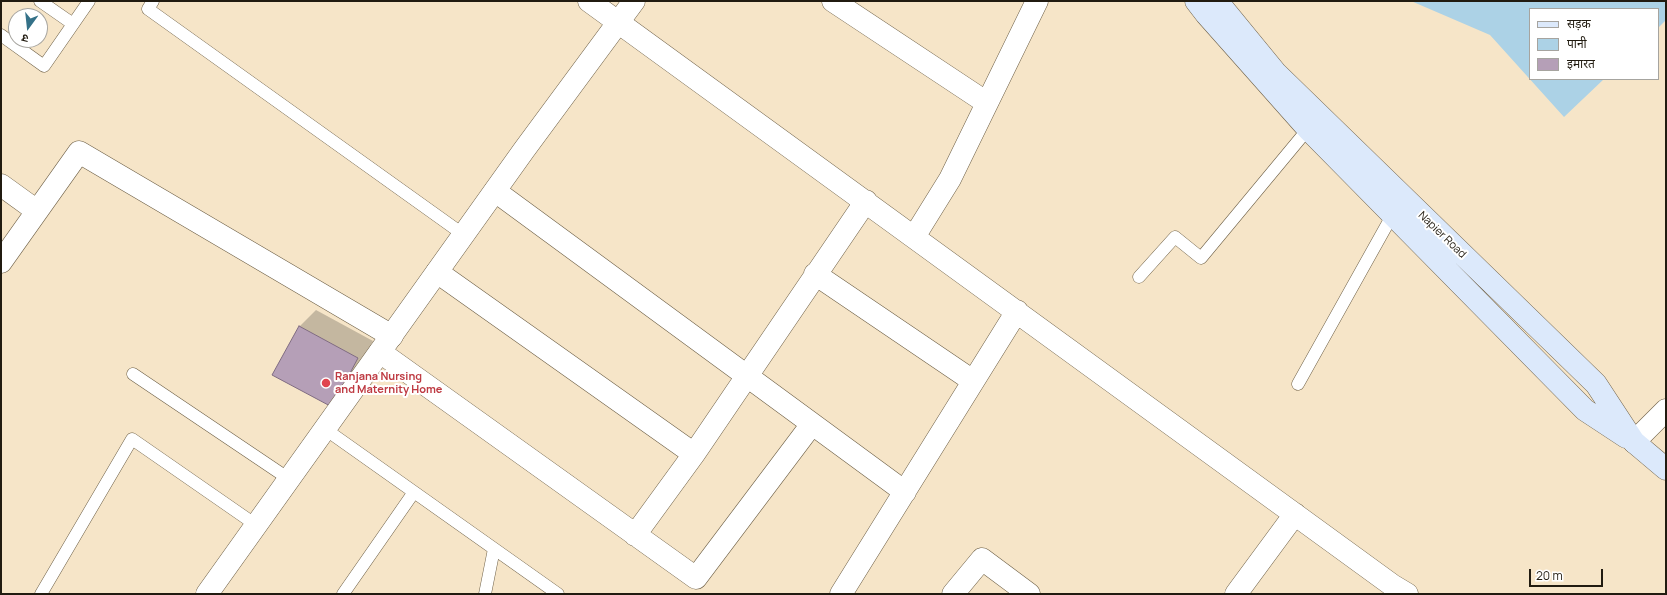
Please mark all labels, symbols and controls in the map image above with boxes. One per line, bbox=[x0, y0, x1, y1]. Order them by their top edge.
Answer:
north arrow bbox=[8, 8, 48, 48]
legend bbox=[1529, 8, 1659, 80]
text: सड़क bbox=[1567, 15, 1591, 32]
text: उ bbox=[20, 31, 30, 47]
text: पानी bbox=[1567, 35, 1587, 52]
text: इमारत bbox=[1567, 55, 1595, 72]
street label: Napier Road bbox=[1415, 209, 1469, 261]
place label: Ranjana Nursing and Maternity Home bbox=[335, 370, 442, 396]
marker: Ranjana Nursing and Maternity Home bbox=[320, 377, 332, 389]
scale bar bbox=[1531, 561, 1605, 587]
text: 20 m bbox=[1536, 567, 1563, 584]

